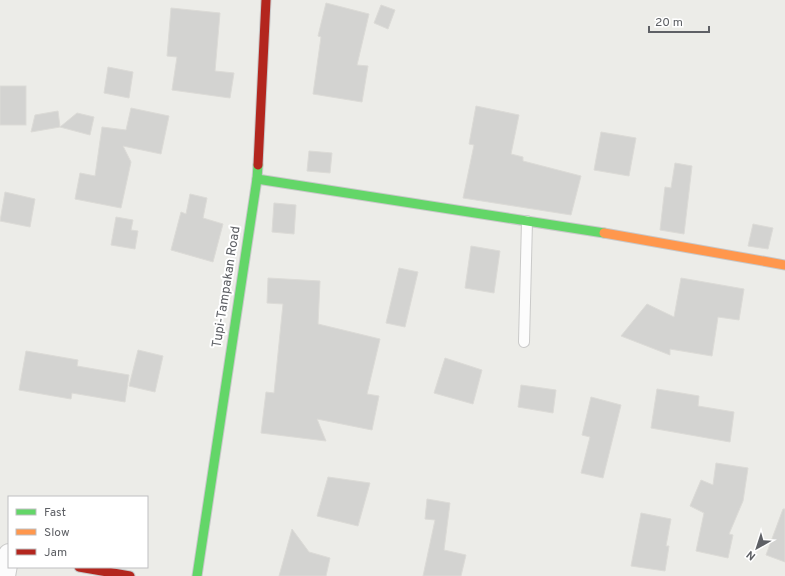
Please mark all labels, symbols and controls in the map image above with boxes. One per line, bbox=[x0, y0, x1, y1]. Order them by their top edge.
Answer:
scale bar bbox=[649, 8, 709, 34]
text: 20 m bbox=[655, 15, 683, 31]
street label: Tupi-Tampakan Road bbox=[209, 225, 245, 349]
legend bbox=[8, 496, 148, 568]
text: Fast bbox=[44, 505, 66, 521]
text: Slow bbox=[44, 525, 70, 541]
north arrow bbox=[737, 528, 777, 568]
text: Jam bbox=[44, 545, 67, 561]
text: N bbox=[744, 547, 759, 563]

